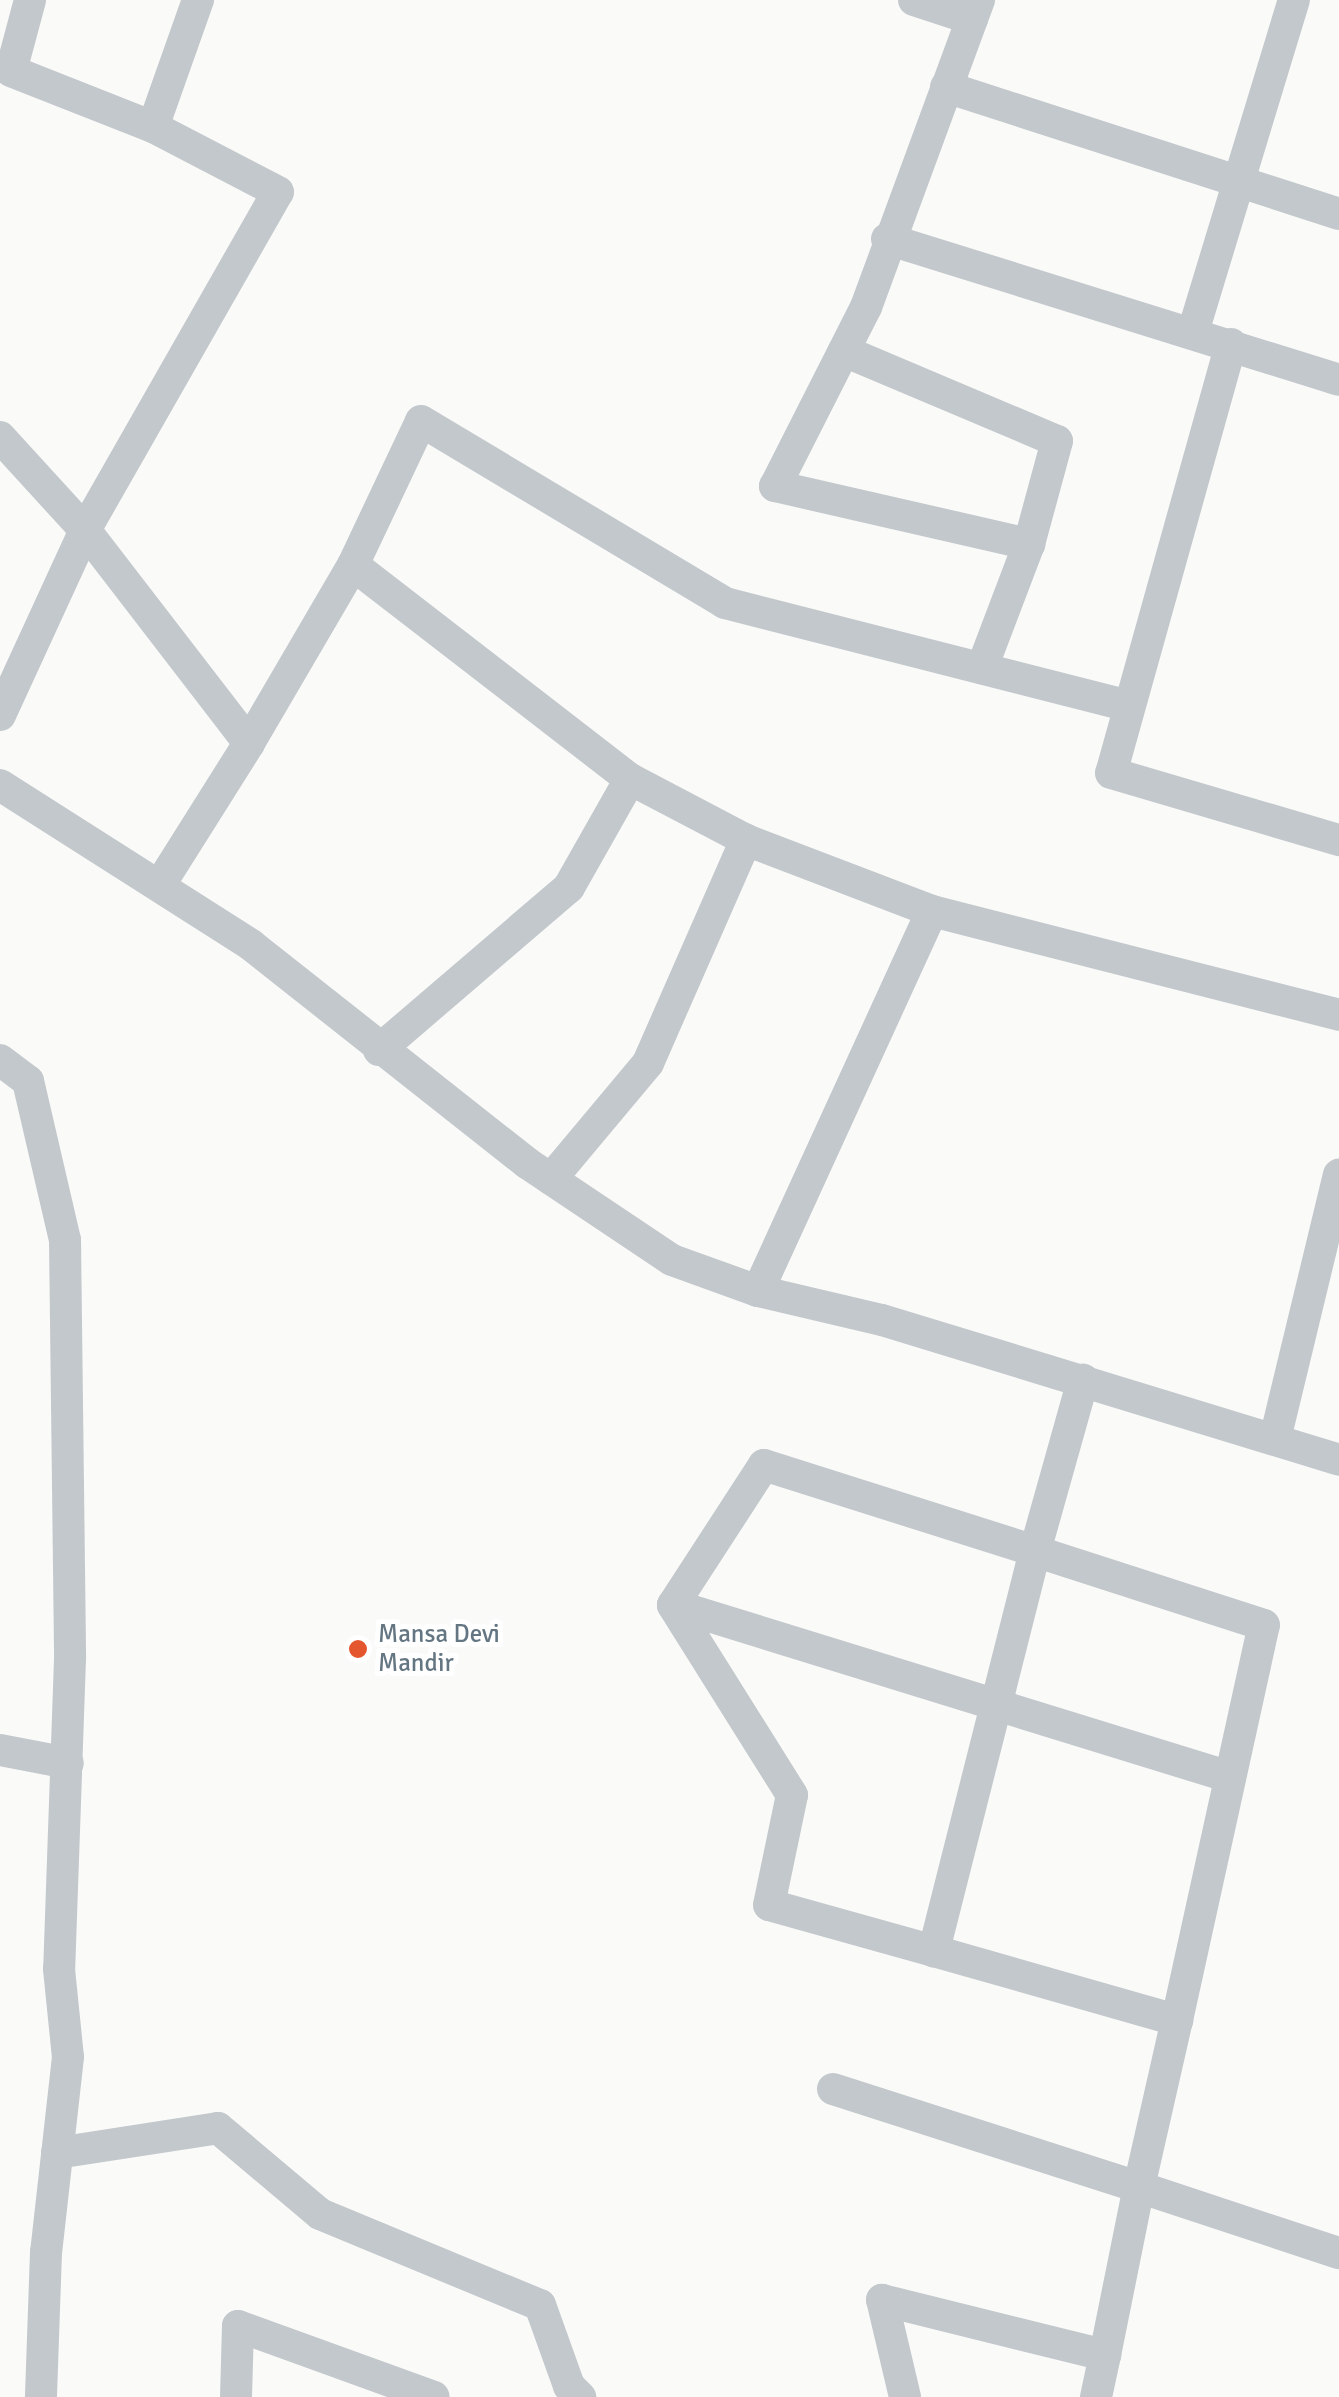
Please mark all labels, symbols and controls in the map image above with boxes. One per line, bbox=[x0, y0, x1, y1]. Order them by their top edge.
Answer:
place label: Mansa Devi Mandir bbox=[378, 1620, 500, 1679]
marker: Mansa Devi Mandir bbox=[347, 1638, 369, 1660]

